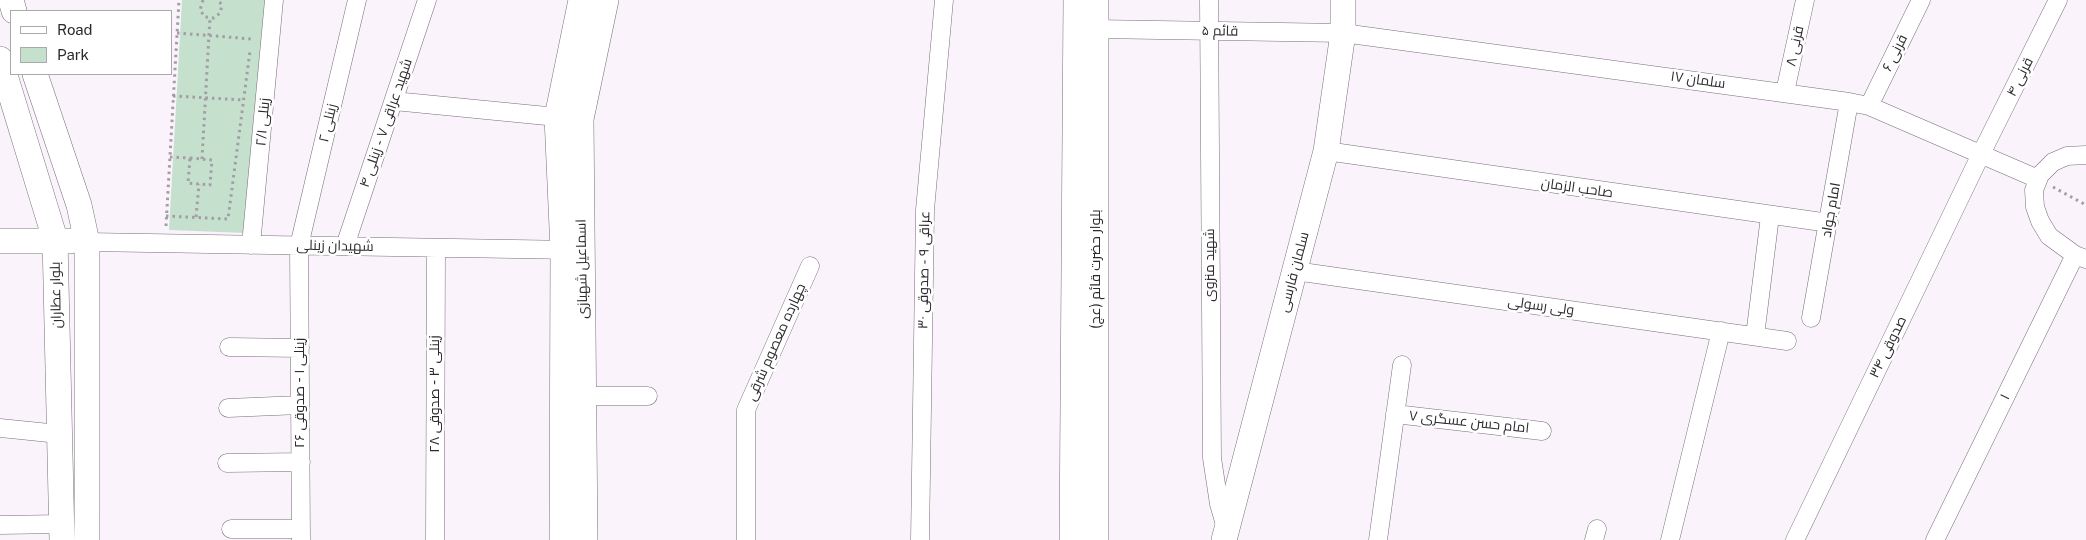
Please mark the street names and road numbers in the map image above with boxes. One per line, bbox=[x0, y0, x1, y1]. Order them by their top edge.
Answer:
street label: قائم ۵ bbox=[1202, 22, 1238, 40]
street label: قرنی ۸ bbox=[1783, 24, 1807, 68]
street label: قرنی ۶ bbox=[1879, 32, 1911, 74]
street label: قرنی ۴ bbox=[2003, 55, 2037, 99]
street label: شهید عراقی ۷ - زینلی ۴ bbox=[356, 56, 416, 190]
street label: سلمان ۱۷ bbox=[1669, 68, 1727, 92]
street label: زینلی ۲/۱ bbox=[253, 97, 273, 147]
street label: زینلی ۲ bbox=[315, 102, 341, 144]
street label: صاحب الزمان bbox=[1540, 175, 1614, 201]
street label: امام جواد bbox=[1818, 181, 1844, 239]
street label: بلوار حضرت قائم (عج) bbox=[1088, 209, 1104, 329]
street label: عراقی ۹ - صدوقی ۳۰ bbox=[915, 211, 933, 329]
street label: اسماعیل شهبازی bbox=[573, 219, 591, 319]
street label: شهید منزوی bbox=[1202, 228, 1218, 302]
street label: سلمان فارسی bbox=[1275, 230, 1313, 314]
street label: شهیدان زینلی bbox=[296, 237, 374, 255]
street label: بلوار عطاران bbox=[47, 262, 65, 328]
street label: چهارده معصوم شرقی bbox=[743, 281, 809, 403]
street label: ولی رسولی bbox=[1507, 293, 1575, 319]
street label: صدوقی ۳۴ bbox=[1866, 313, 1910, 381]
street label: زینلی ۳ - صدوقی ۲۸ bbox=[427, 335, 443, 453]
street label: زینلی ۱ - صدوقی ۲۶ bbox=[292, 338, 308, 448]
street label: ۱ bbox=[1997, 391, 2013, 403]
street label: امام حسن عسگری ۷ bbox=[1408, 407, 1530, 437]

